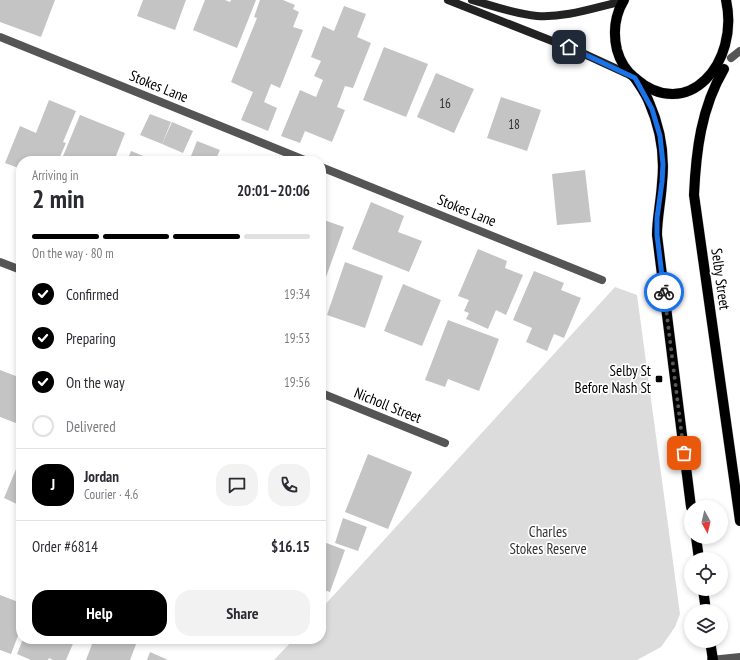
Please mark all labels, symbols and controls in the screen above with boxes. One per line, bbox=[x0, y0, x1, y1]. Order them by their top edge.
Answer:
pin bbox=[552, 30, 586, 64]
icon: home bbox=[558, 36, 580, 58]
street label: Stokes Lane bbox=[127, 66, 191, 106]
house number: 16 bbox=[439, 95, 451, 112]
house number: 18 bbox=[508, 116, 520, 133]
text: Arriving in bbox=[32, 167, 79, 184]
text: 20:01–20:06 bbox=[237, 181, 310, 200]
text: 2 min bbox=[32, 182, 85, 215]
street label: Stokes Lane bbox=[435, 190, 499, 230]
text: On the way · 80 m bbox=[32, 245, 114, 262]
street label: Selby Street bbox=[707, 247, 735, 311]
courier bbox=[644, 272, 684, 312]
icon: bike bbox=[653, 281, 675, 303]
icon: check bbox=[32, 283, 54, 305]
text: Confirmed bbox=[66, 285, 119, 304]
text: 19:34 bbox=[284, 286, 310, 303]
icon: check bbox=[32, 327, 54, 349]
text: Preparing bbox=[66, 329, 116, 348]
text: 19:53 bbox=[284, 330, 310, 347]
place label: Selby St Before Nash St bbox=[575, 361, 651, 397]
icon: check bbox=[32, 371, 54, 393]
text: On the way bbox=[66, 373, 125, 392]
text: 19:56 bbox=[284, 374, 310, 391]
marker: Selby St Before Nash St bbox=[654, 374, 664, 384]
street label: Nicholl Street bbox=[352, 383, 424, 427]
text: Delivered bbox=[66, 417, 116, 436]
pin bbox=[667, 436, 701, 470]
icon: bag bbox=[673, 442, 695, 464]
button: chat bbox=[216, 464, 258, 506]
button: phone bbox=[268, 464, 310, 506]
text: Jordan bbox=[84, 467, 119, 486]
text: J bbox=[51, 475, 55, 494]
text: Courier · 4.6 bbox=[84, 486, 138, 503]
north arrow bbox=[684, 500, 728, 544]
map controls bbox=[684, 500, 728, 648]
park label: Charles Stokes Reserve bbox=[509, 522, 587, 558]
text: Order #6814 bbox=[32, 537, 98, 556]
text: $16.15 bbox=[271, 537, 310, 556]
button: locate bbox=[684, 552, 728, 596]
button: Help bbox=[32, 590, 167, 636]
button: Share bbox=[175, 590, 310, 636]
button: layers bbox=[684, 604, 728, 648]

